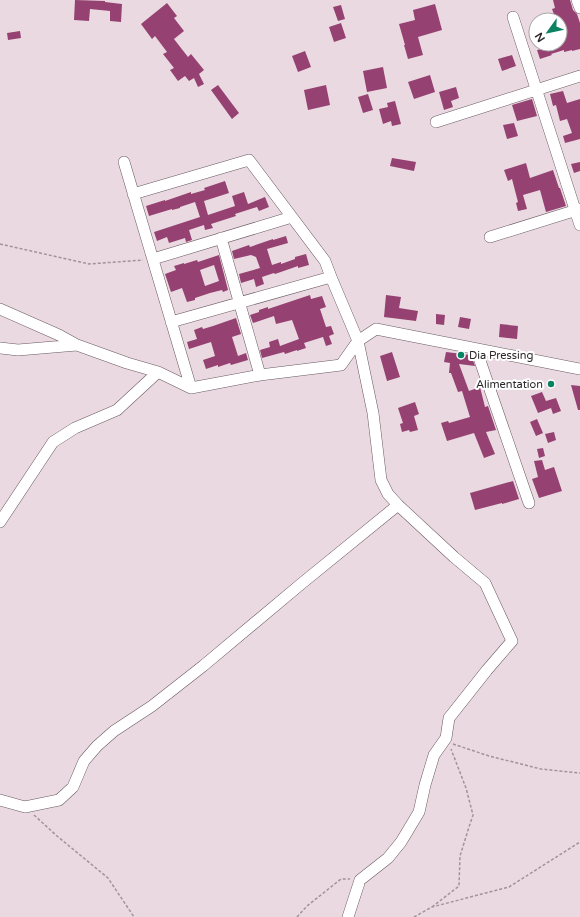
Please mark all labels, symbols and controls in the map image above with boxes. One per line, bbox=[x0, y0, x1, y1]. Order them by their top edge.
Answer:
north arrow bbox=[528, 12, 568, 52]
text: N bbox=[532, 30, 548, 44]
place label: Dia Pressing bbox=[469, 349, 534, 362]
marker: Dia Pressing bbox=[456, 350, 466, 360]
place label: Alimentation bbox=[476, 378, 543, 391]
marker: Alimentation bbox=[546, 379, 556, 389]

